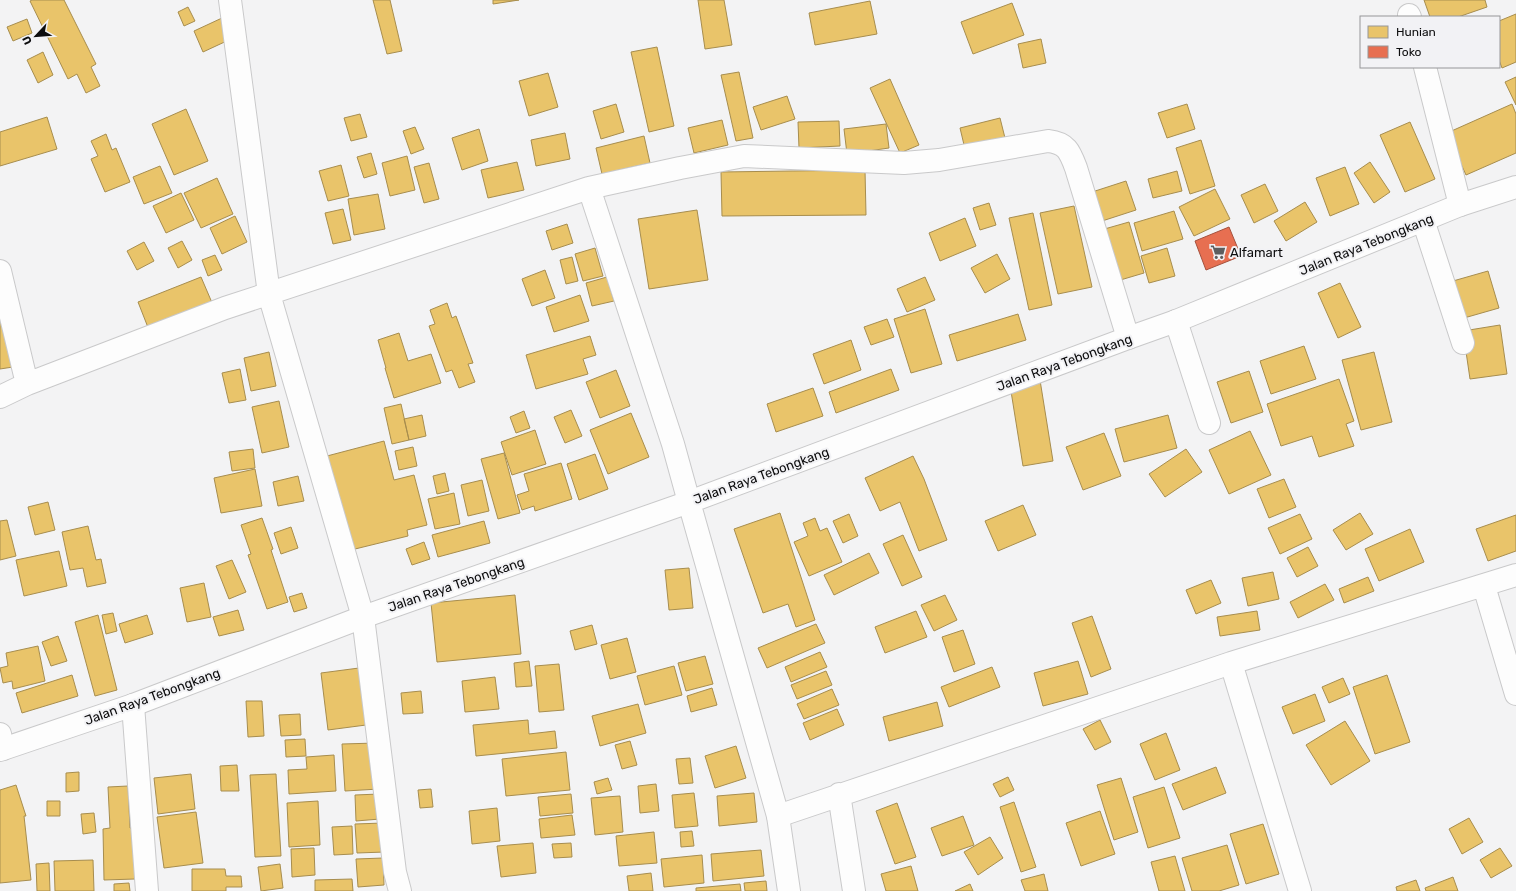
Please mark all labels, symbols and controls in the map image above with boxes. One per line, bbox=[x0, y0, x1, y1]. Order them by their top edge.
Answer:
north arrow bbox=[16, 16, 56, 56]
legend bbox=[1360, 16, 1500, 68]
text: Hunian bbox=[1396, 25, 1436, 39]
text: U bbox=[20, 34, 35, 47]
text: Toko bbox=[1396, 45, 1422, 59]
street label: Jalan Raya Tebongkang bbox=[1297, 211, 1436, 279]
supermarket icon: Alfamart bbox=[1209, 243, 1227, 261]
place label: Alfamart bbox=[1230, 245, 1283, 260]
street label: Jalan Raya Tebongkang bbox=[994, 331, 1134, 395]
street label: Jalan Raya Tebongkang bbox=[691, 444, 831, 508]
street label: Jalan Raya Tebongkang bbox=[386, 554, 527, 616]
street label: Jalan Raya Tebongkang bbox=[82, 665, 222, 729]

